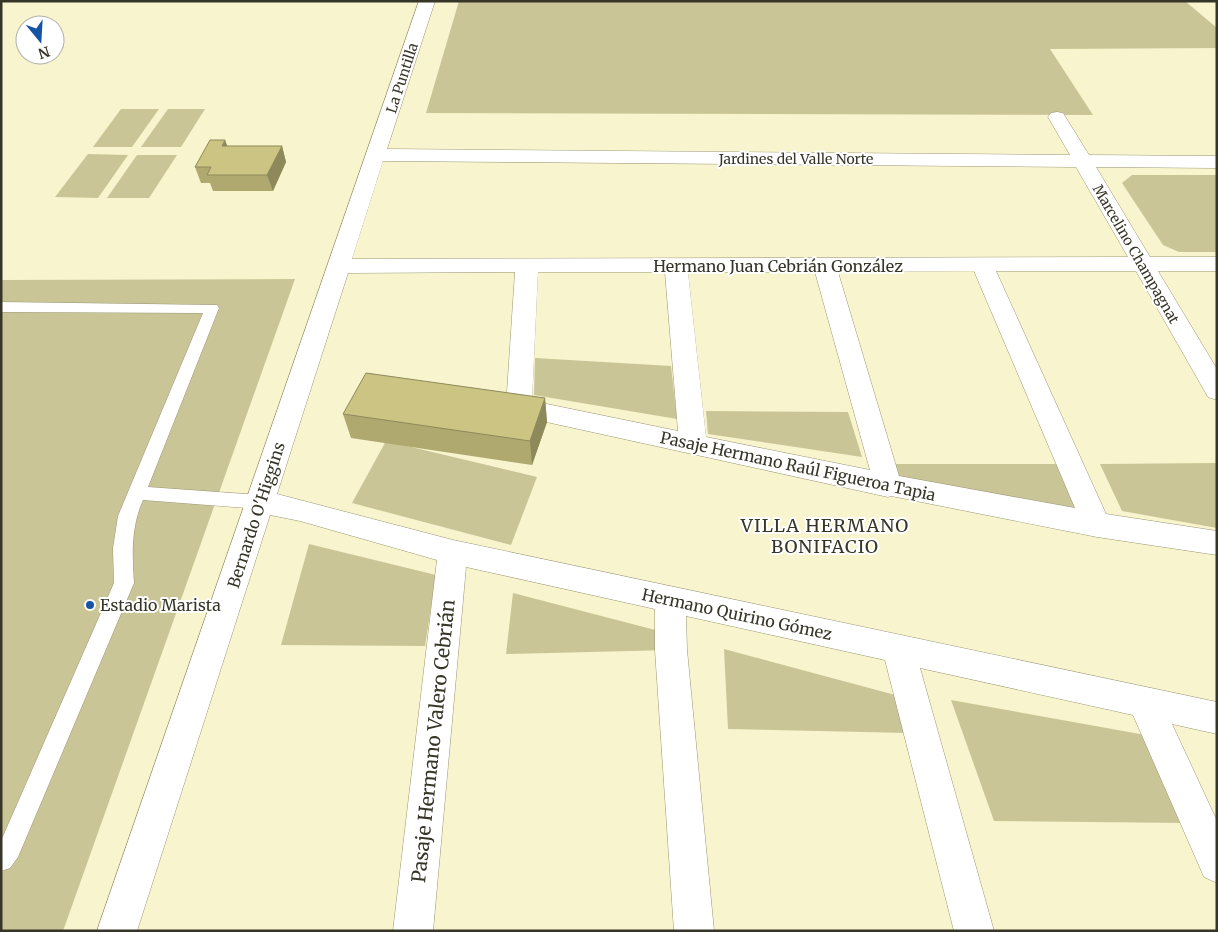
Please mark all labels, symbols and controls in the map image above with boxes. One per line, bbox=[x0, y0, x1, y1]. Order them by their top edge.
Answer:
north arrow bbox=[15, 15, 65, 65]
street label: La Puntilla bbox=[382, 40, 422, 116]
text: N bbox=[36, 42, 52, 63]
street label: Jardines del Valle Norte bbox=[718, 150, 873, 168]
street label: Marcelino Champagnat bbox=[1089, 181, 1183, 327]
street label: Hermano Juan Cebrián González bbox=[653, 256, 903, 276]
street label: Pasaje Hermano Raúl Figueroa Tapia bbox=[659, 427, 938, 505]
street label: Bernardo O'Higgins bbox=[223, 439, 289, 591]
district label: VILLA HERMANO BONIFACIO bbox=[740, 514, 909, 558]
street label: Hermano Quirino Gómez bbox=[640, 584, 834, 644]
place label: Estadio Marista bbox=[100, 595, 221, 615]
street label: Pasaje Hermano Valero Cebrián bbox=[406, 598, 460, 884]
marker: Estadio Marista bbox=[84, 599, 96, 611]

